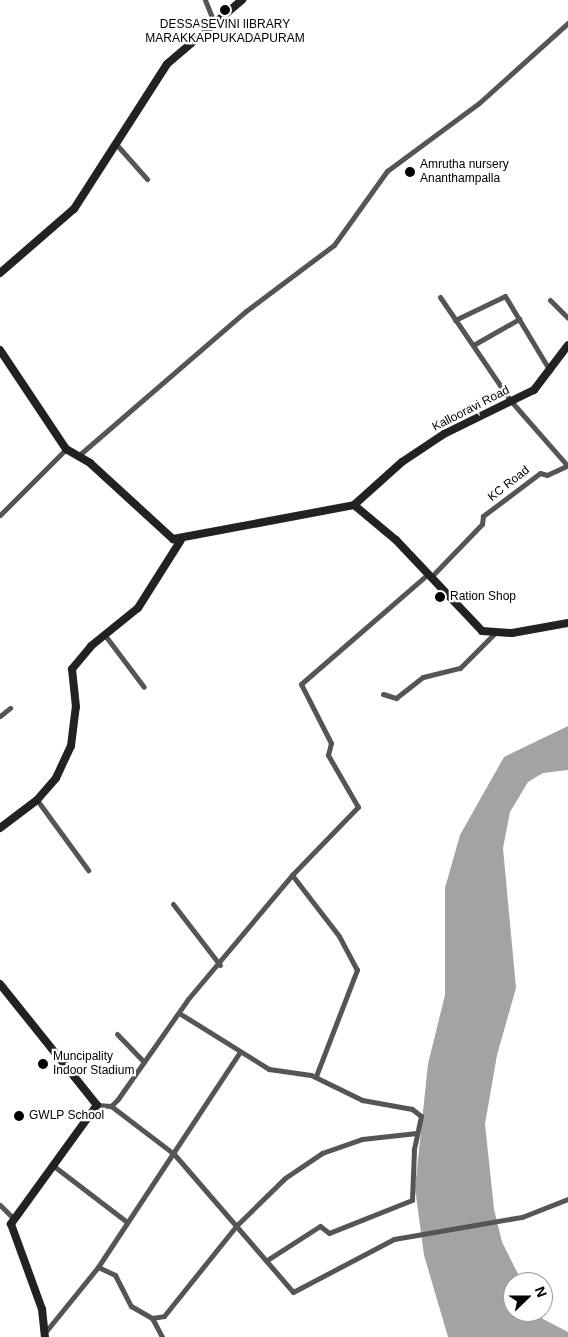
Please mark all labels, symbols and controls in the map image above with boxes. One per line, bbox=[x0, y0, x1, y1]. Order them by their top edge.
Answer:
marker: DESSASEVINI lIBRARY MARAKKAPPUKADAPURAM bbox=[219, 4, 231, 16]
place label: DESSASEVINI lIBRARY MARAKKAPPUKADAPURAM bbox=[145, 18, 305, 46]
place label: Amrutha nursery Ananthampalla bbox=[420, 158, 509, 186]
marker: Amrutha nursery Ananthampalla bbox=[404, 166, 416, 178]
street label: Kallooravi Road bbox=[430, 383, 512, 435]
street label: KC Road bbox=[485, 463, 533, 505]
place label: Ration Shop bbox=[450, 590, 516, 604]
marker: Ration Shop bbox=[434, 591, 446, 603]
place label: Muncipality Indoor Stadium bbox=[53, 1050, 134, 1078]
marker: Muncipality Indoor Stadium bbox=[37, 1058, 49, 1070]
place label: GWLP School bbox=[29, 1109, 104, 1123]
marker: GWLP School bbox=[13, 1110, 25, 1122]
north arrow bbox=[503, 1272, 553, 1322]
text: N bbox=[532, 1284, 550, 1299]

